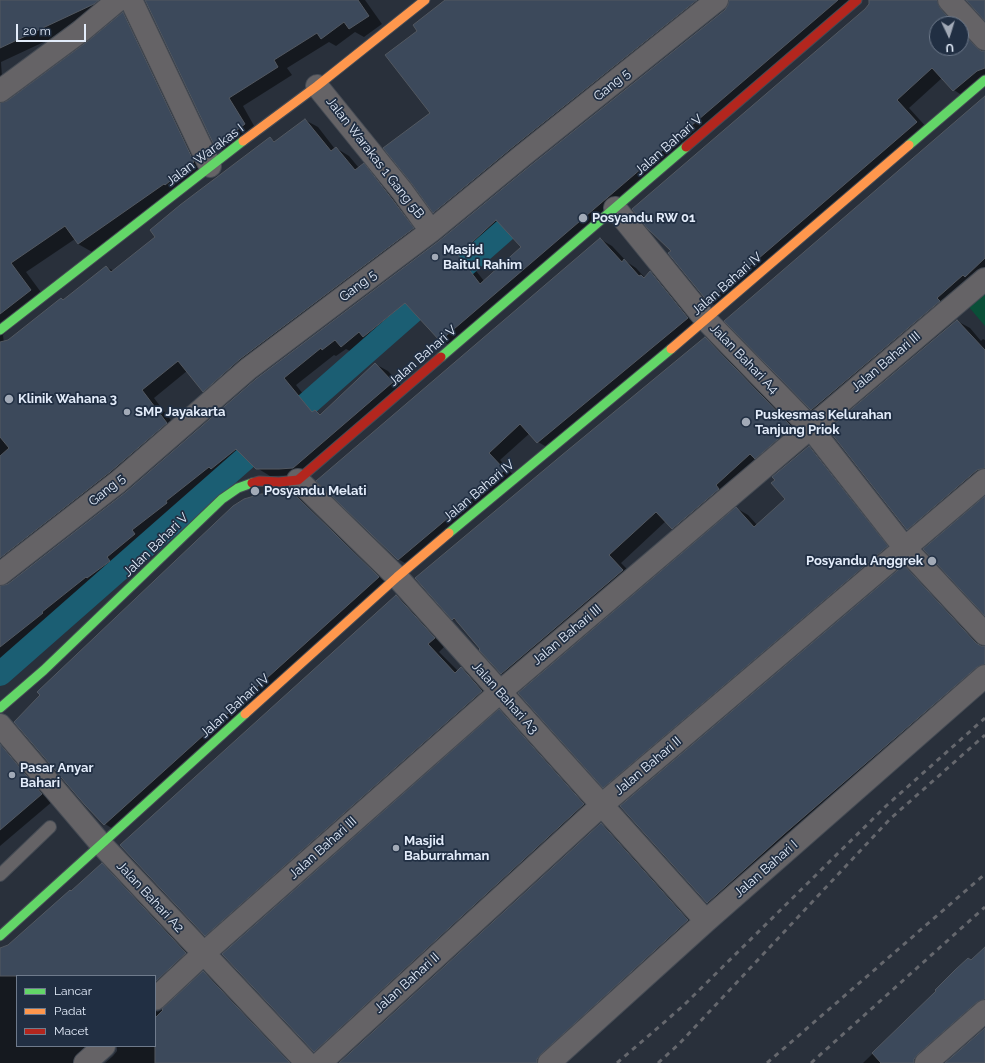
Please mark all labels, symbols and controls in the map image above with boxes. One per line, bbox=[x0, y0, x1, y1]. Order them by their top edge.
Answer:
scale bar bbox=[18, 16, 88, 42]
north arrow bbox=[929, 16, 969, 56]
text: 20 m bbox=[23, 24, 51, 38]
text: U bbox=[945, 41, 954, 54]
street label: Gang 5 bbox=[591, 66, 633, 104]
street label: Jalan Warakas 1 Gang 5B bbox=[323, 94, 427, 222]
street label: Jalan Bahari V bbox=[632, 111, 706, 179]
street label: Jalan Warakas I bbox=[163, 121, 247, 189]
place label: Posyandu RW 01 bbox=[592, 210, 695, 226]
marker: Posyandu RW 01 bbox=[577, 212, 589, 224]
place label: Masjid Baitul Rahim bbox=[443, 242, 522, 273]
street label: Jalan Bahari IV bbox=[689, 249, 765, 319]
marker: Masjid Baitul Rahim bbox=[430, 252, 440, 262]
street label: Gang 5 bbox=[336, 267, 380, 305]
street label: Jalan Bahari A4 bbox=[707, 321, 781, 397]
street label: Jalan Bahari V bbox=[386, 322, 460, 390]
street label: Jalan Bahari III bbox=[848, 329, 924, 395]
place label: Klinik Wahana 3 bbox=[18, 391, 117, 407]
marker: Klinik Wahana 3 bbox=[3, 393, 15, 405]
place label: SMP Jayakarta bbox=[135, 404, 225, 420]
marker: SMP Jayakarta bbox=[122, 407, 132, 417]
place label: Puskesmas Kelurahan Tanjung Priok bbox=[755, 407, 892, 438]
marker: Puskesmas Kelurahan Tanjung Priok bbox=[740, 416, 752, 428]
street label: Jalan Bahari IV bbox=[440, 457, 518, 525]
street label: Gang 5 bbox=[86, 471, 128, 509]
place label: Posyandu Melati bbox=[264, 483, 367, 499]
marker: Posyandu Melati bbox=[249, 485, 261, 497]
street label: Jalan Bahari V bbox=[120, 510, 192, 580]
place label: Posyandu Anggrek bbox=[806, 553, 923, 569]
marker: Posyandu Anggrek bbox=[926, 555, 938, 567]
street label: Jalan Bahari III bbox=[529, 602, 605, 668]
street label: Jalan Bahari A3 bbox=[469, 659, 541, 737]
street label: Jalan Bahari IV bbox=[197, 671, 273, 741]
street label: Jalan Bahari II bbox=[611, 734, 685, 798]
place label: Pasar Anyar Bahari bbox=[20, 760, 93, 791]
marker: Pasar Anyar Bahari bbox=[7, 770, 17, 780]
street label: Jalan Bahari III bbox=[286, 814, 360, 882]
place label: Masjid Baburrahman bbox=[404, 833, 489, 864]
street label: Jalan Bahari I bbox=[731, 837, 801, 901]
marker: Masjid Baburrahman bbox=[391, 843, 401, 853]
street label: Jalan Bahari A2 bbox=[113, 858, 187, 936]
street label: Jalan Bahari II bbox=[371, 950, 443, 1016]
legend bbox=[16, 975, 156, 1047]
text: Lancar bbox=[54, 984, 92, 998]
text: Padat bbox=[54, 1004, 86, 1018]
text: Macet bbox=[54, 1024, 89, 1038]

